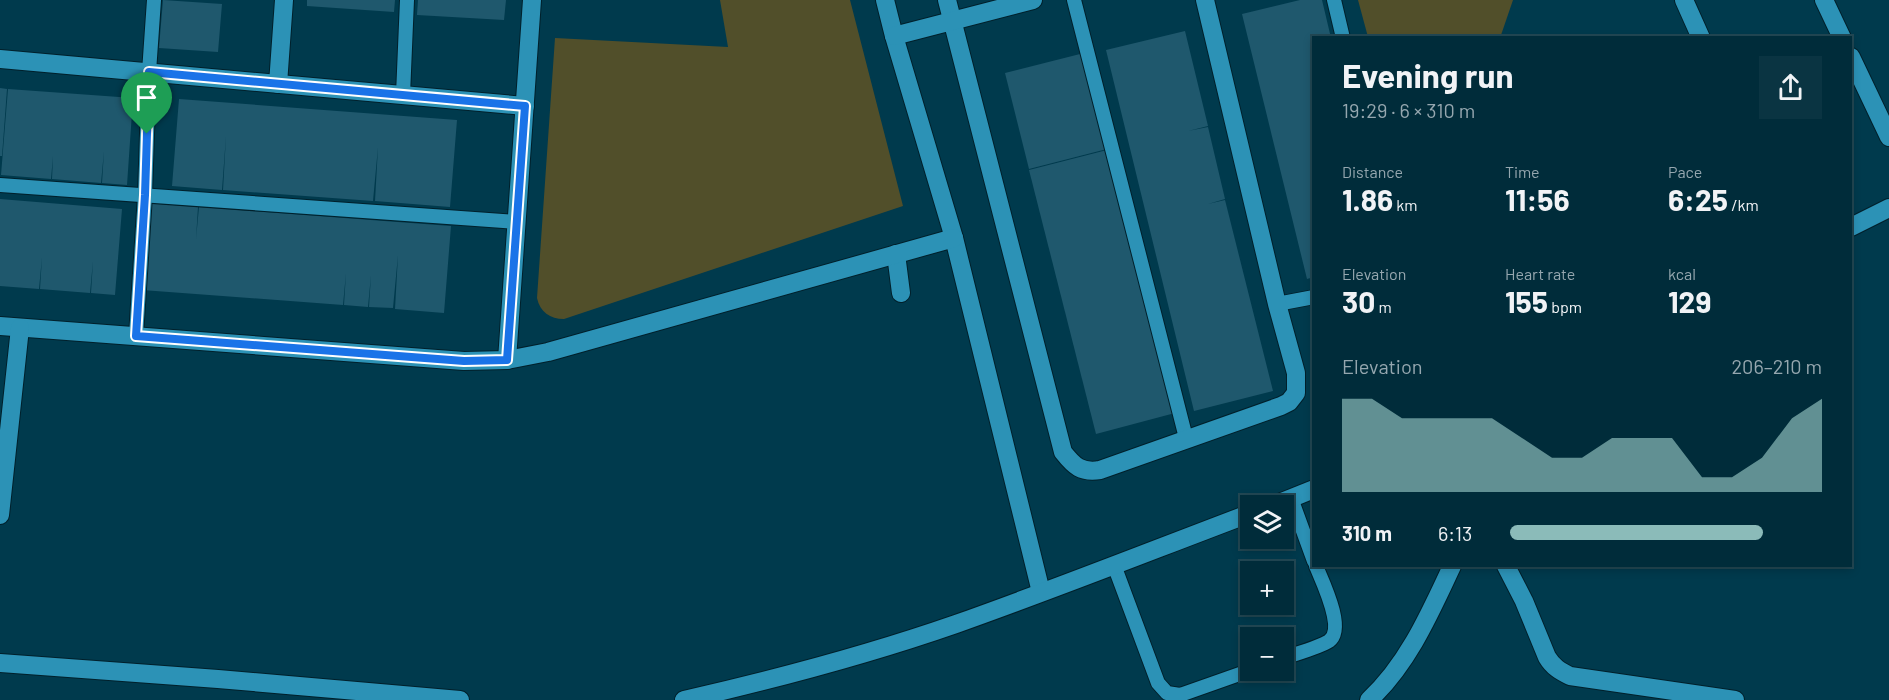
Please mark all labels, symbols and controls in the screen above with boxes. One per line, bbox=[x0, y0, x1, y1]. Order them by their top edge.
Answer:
text: Evening run bbox=[1342, 55, 1514, 95]
button: share bbox=[1759, 56, 1822, 119]
pin bbox=[121, 72, 172, 134]
icon: arrive bbox=[130, 81, 163, 114]
text: 19:29 · 6 × 310 m bbox=[1342, 98, 1475, 122]
text: Distance bbox=[1342, 162, 1403, 181]
text: Time bbox=[1505, 162, 1540, 181]
text: Pace bbox=[1668, 162, 1702, 181]
text: 1.86 bbox=[1342, 181, 1393, 217]
text: 11:56 bbox=[1505, 181, 1570, 217]
text: 6:25 bbox=[1668, 181, 1728, 217]
text: km bbox=[1393, 195, 1418, 214]
text: /km bbox=[1728, 195, 1759, 214]
text: Elevation bbox=[1342, 264, 1406, 283]
text: Heart rate bbox=[1505, 264, 1575, 283]
text: kcal bbox=[1668, 264, 1696, 283]
text: 30 bbox=[1342, 283, 1375, 319]
text: 155 bbox=[1505, 283, 1548, 319]
text: 129 bbox=[1668, 283, 1711, 319]
text: m bbox=[1375, 297, 1392, 316]
text: bpm bbox=[1548, 297, 1582, 316]
text: Elevation bbox=[1342, 354, 1423, 378]
text: 206–210 m bbox=[1731, 354, 1822, 378]
map controls bbox=[1240, 495, 1294, 681]
button: layers bbox=[1240, 495, 1294, 549]
text: 310 m bbox=[1342, 521, 1392, 545]
text: 6:13 bbox=[1438, 521, 1472, 545]
button: + bbox=[1240, 561, 1294, 615]
button: − bbox=[1240, 627, 1294, 681]

